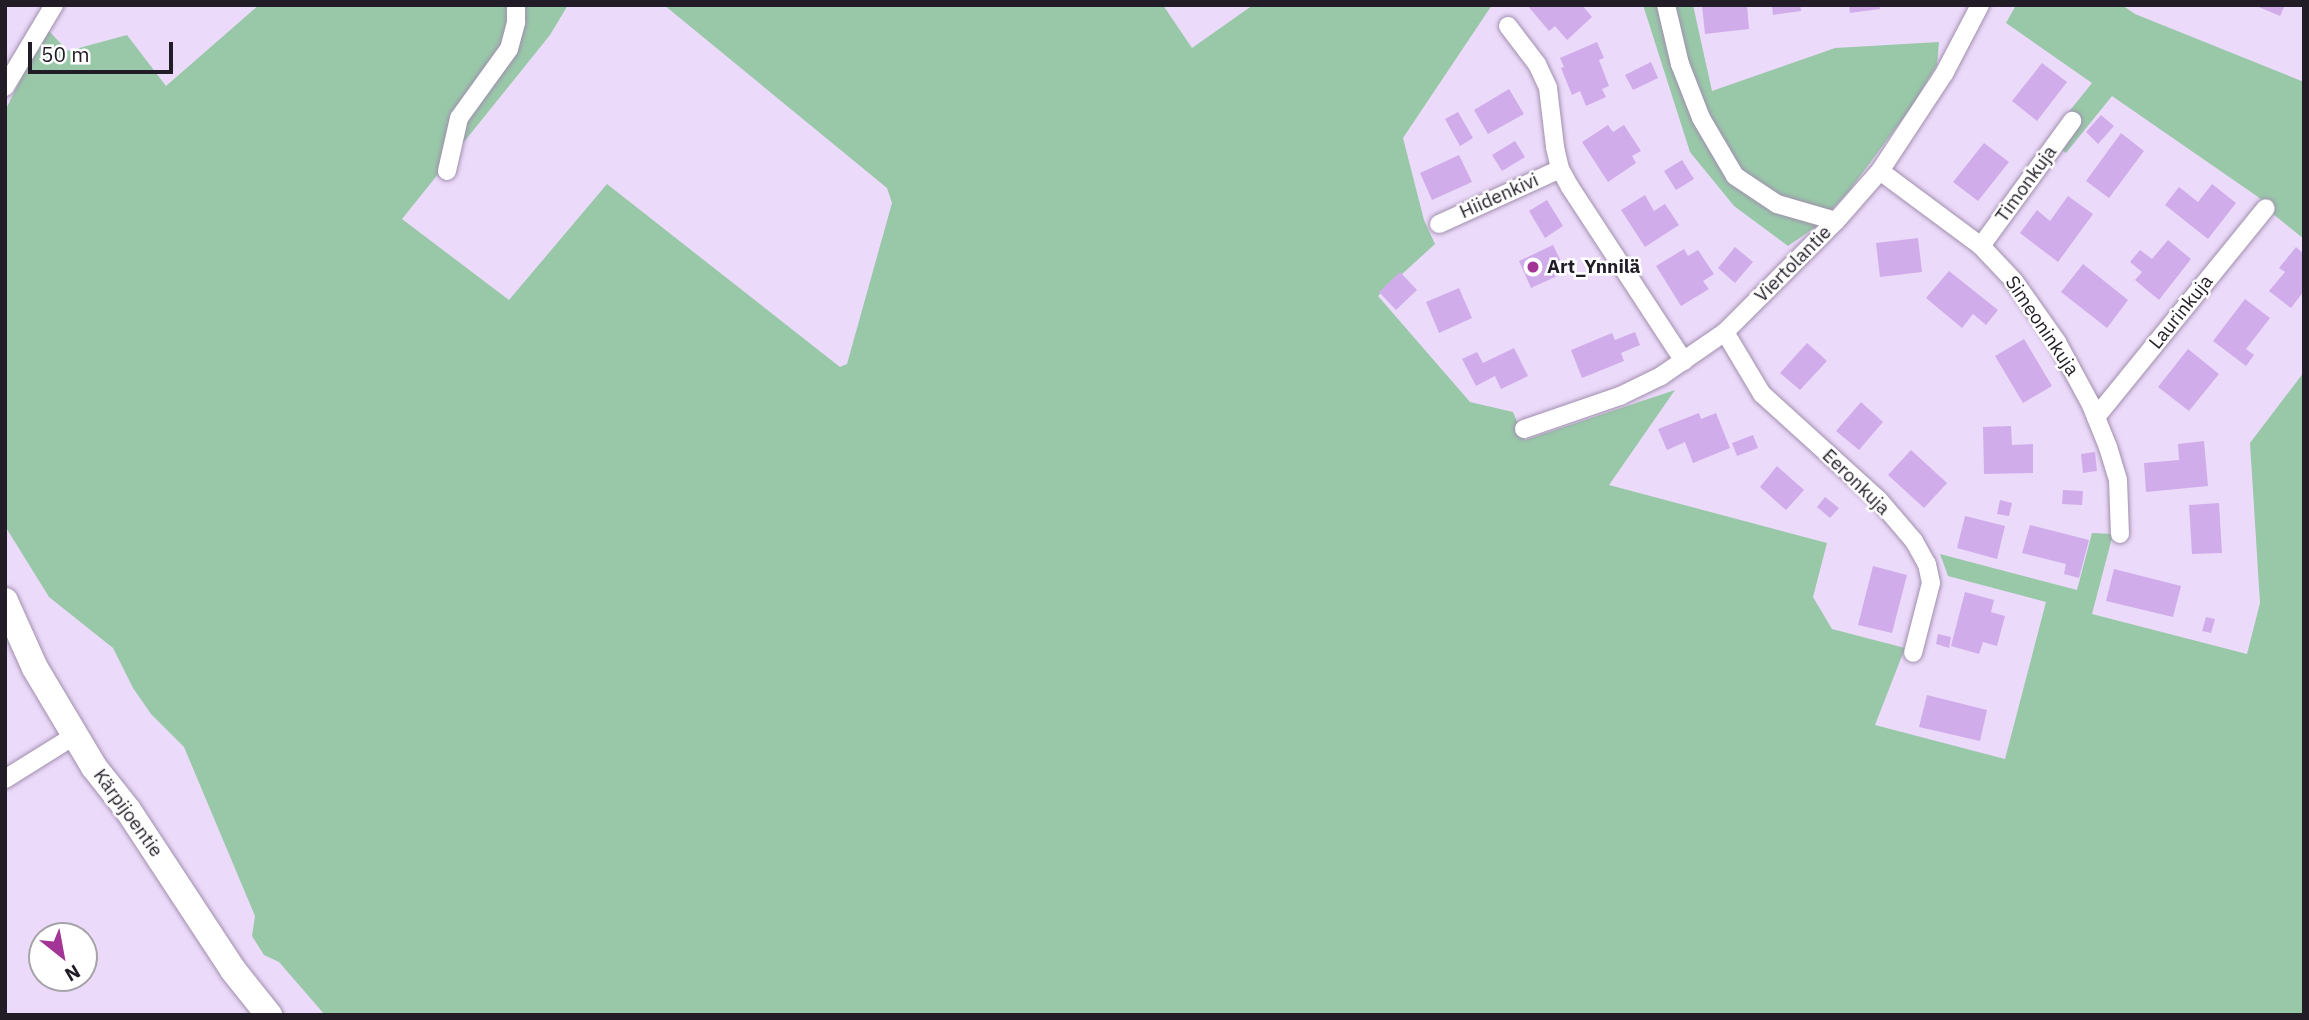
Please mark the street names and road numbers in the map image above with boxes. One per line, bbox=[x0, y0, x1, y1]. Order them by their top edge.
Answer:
street label: Timonkuja bbox=[1991, 141, 2061, 227]
street label: Hiidenkivi bbox=[1456, 168, 1542, 224]
street label: Viertolantie bbox=[1750, 221, 1836, 307]
street label: Laurinkuja bbox=[2144, 270, 2218, 354]
street label: Simeoninkuja bbox=[2000, 272, 2084, 380]
street label: Eeronkuja bbox=[1817, 444, 1895, 520]
street label: Kärpijoentie bbox=[88, 765, 168, 861]

